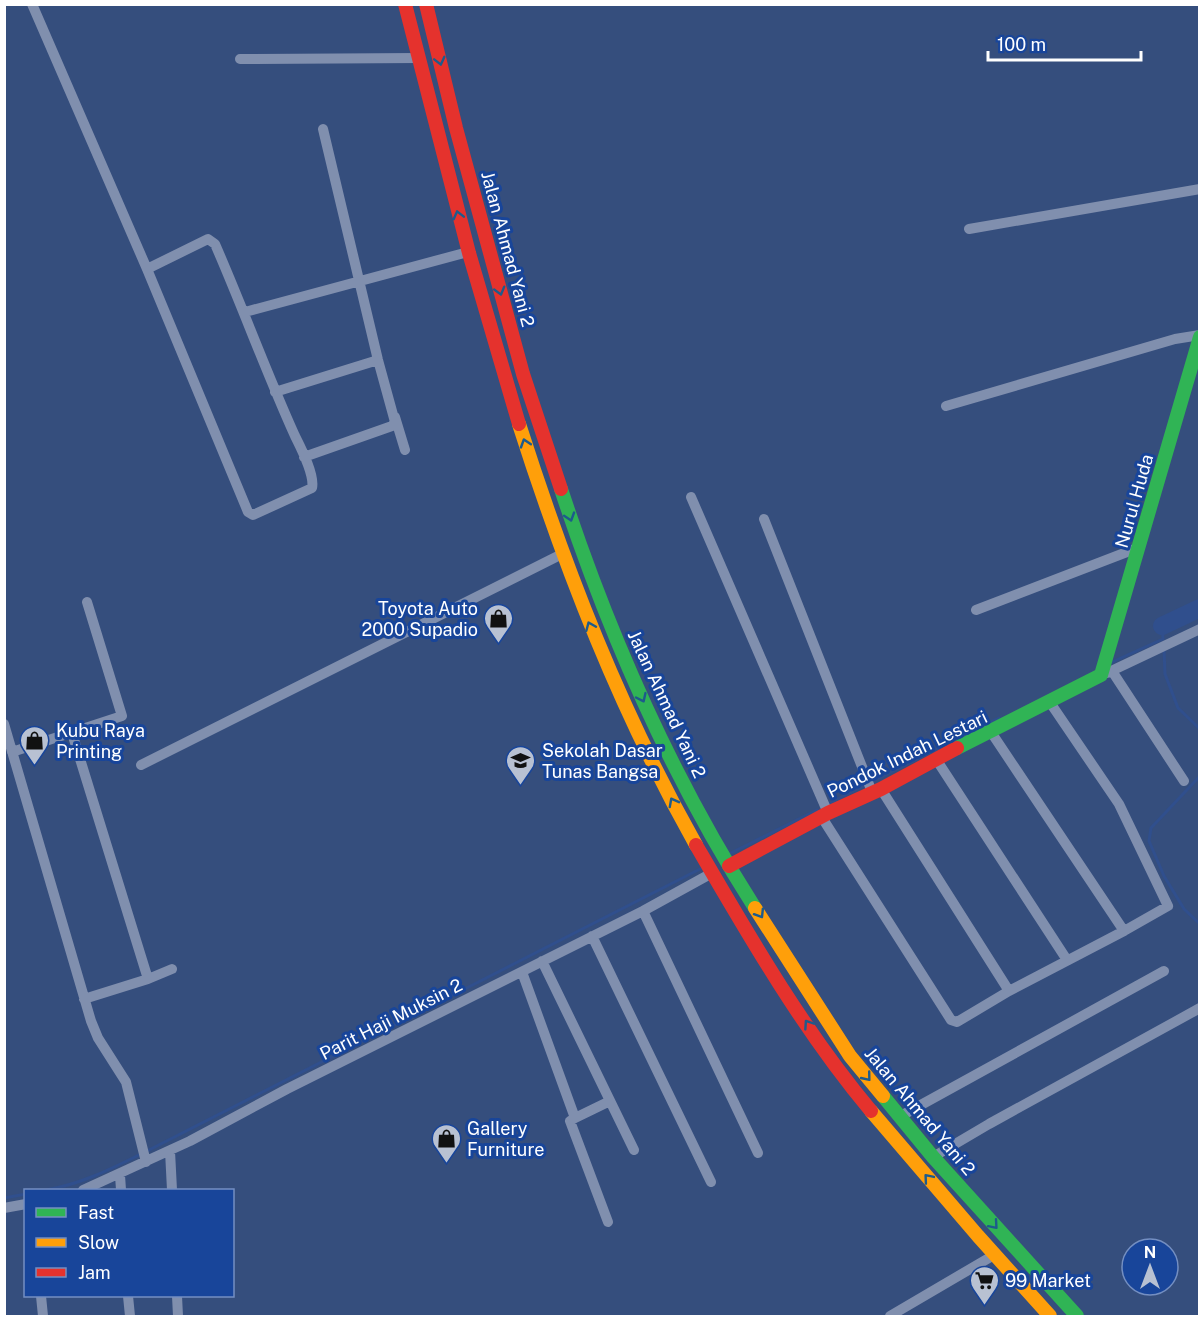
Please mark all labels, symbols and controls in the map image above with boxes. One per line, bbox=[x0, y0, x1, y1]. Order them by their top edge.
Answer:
scale bar bbox=[988, 24, 1141, 62]
text: 100 m bbox=[997, 34, 1046, 55]
one-way arrow bbox=[432, 56, 445, 66]
street label: Jalan Ahmad Yani 2 bbox=[477, 169, 539, 329]
one-way arrow bbox=[453, 210, 465, 221]
one-way arrow bbox=[493, 285, 505, 295]
one-way arrow bbox=[520, 438, 532, 448]
street label: Nurul Huda bbox=[1111, 452, 1157, 550]
one-way arrow bbox=[563, 511, 575, 522]
place label: Toyota Auto 2000 Supadio bbox=[361, 598, 478, 640]
shop icon: Toyota Auto 2000 Supadio bbox=[483, 602, 515, 644]
one-way arrow bbox=[586, 621, 598, 632]
street label: Jalan Ahmad Yani 2 bbox=[624, 627, 710, 781]
one-way arrow bbox=[635, 691, 647, 702]
street label: Pondok Indah Lestari bbox=[823, 706, 991, 802]
place label: Kubu Raya Printing bbox=[56, 720, 145, 762]
shop icon: Kubu Raya Printing bbox=[19, 724, 51, 766]
place label: Sekolah Dasar Tunas Bangsa bbox=[542, 740, 663, 782]
school or university icon: Sekolah Dasar Tunas Bangsa bbox=[505, 744, 537, 786]
one-way arrow bbox=[669, 798, 680, 809]
one-way arrow bbox=[753, 907, 764, 918]
street label: Parit Haji Muksin 2 bbox=[316, 974, 466, 1064]
one-way arrow bbox=[804, 1020, 815, 1031]
street label: Jalan Ahmad Yani 2 bbox=[860, 1043, 980, 1179]
one-way arrow bbox=[860, 1070, 871, 1081]
place label: Gallery Furniture bbox=[467, 1118, 545, 1160]
shop icon: Gallery Furniture bbox=[430, 1122, 462, 1164]
one-way arrow bbox=[924, 1174, 935, 1185]
legend bbox=[24, 1189, 234, 1297]
text: Fast bbox=[78, 1202, 114, 1223]
one-way arrow bbox=[987, 1218, 998, 1229]
text: Slow bbox=[78, 1232, 119, 1253]
north arrow bbox=[1120, 1237, 1180, 1297]
text: N bbox=[1144, 1243, 1156, 1262]
text: Jam bbox=[78, 1262, 111, 1283]
supermarket icon: 99 Market bbox=[968, 1264, 1000, 1306]
place label: 99 Market bbox=[1005, 1270, 1091, 1291]

